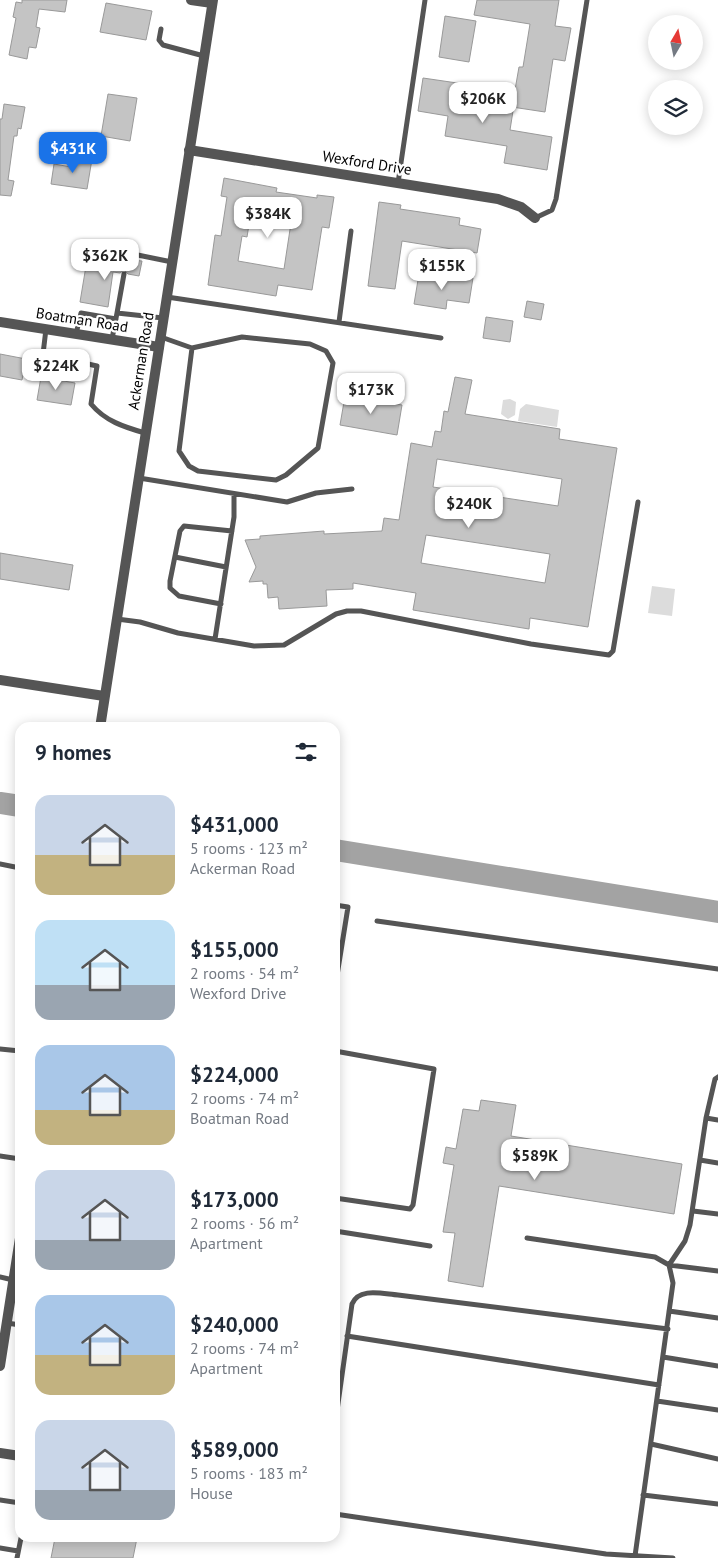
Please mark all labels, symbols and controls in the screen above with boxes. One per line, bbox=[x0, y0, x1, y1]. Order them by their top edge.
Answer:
north arrow bbox=[648, 15, 702, 70]
map controls bbox=[648, 15, 703, 135]
button: layers bbox=[648, 80, 703, 135]
pin: $206K bbox=[448, 82, 518, 124]
text: $206K bbox=[460, 88, 506, 108]
pin: $431K bbox=[38, 132, 108, 174]
text: $431K bbox=[50, 138, 96, 158]
street label: Wexford Drive bbox=[321, 146, 413, 179]
pin: $384K bbox=[233, 196, 303, 239]
text: $384K bbox=[245, 203, 291, 223]
pin: $362K bbox=[70, 238, 140, 281]
text: $362K bbox=[82, 245, 128, 265]
pin: $155K bbox=[407, 248, 477, 291]
text: $155K bbox=[419, 255, 465, 275]
street label: Boatman Road bbox=[35, 303, 129, 336]
street label: Ackerman Road bbox=[123, 311, 158, 411]
pin: $224K bbox=[21, 348, 91, 391]
text: $224K bbox=[33, 355, 79, 375]
pin: $173K bbox=[336, 372, 406, 415]
text: $173K bbox=[348, 379, 394, 399]
pin: $240K bbox=[434, 486, 504, 529]
text: $240K bbox=[446, 493, 492, 513]
icon: filters bbox=[292, 738, 320, 766]
text: 9 homes bbox=[35, 739, 111, 766]
text: $431,000 bbox=[190, 811, 279, 838]
icon: home bbox=[75, 815, 135, 875]
text: 5 rooms · 123 m² bbox=[190, 838, 308, 858]
text: Ackerman Road bbox=[190, 858, 295, 878]
text: $155,000 bbox=[190, 936, 279, 963]
icon: home bbox=[75, 940, 135, 1000]
text: 2 rooms · 54 m² bbox=[190, 963, 299, 983]
text: Wexford Drive bbox=[190, 983, 286, 1003]
text: $224,000 bbox=[190, 1061, 279, 1088]
icon: home bbox=[75, 1065, 135, 1125]
text: 2 rooms · 74 m² bbox=[190, 1088, 299, 1108]
text: Boatman Road bbox=[190, 1108, 289, 1128]
pin: $589K bbox=[500, 1138, 570, 1181]
text: $589K bbox=[512, 1145, 558, 1165]
text: $173,000 bbox=[190, 1186, 279, 1213]
icon: home bbox=[75, 1190, 135, 1250]
text: 2 rooms · 56 m² bbox=[190, 1213, 299, 1233]
text: Apartment bbox=[190, 1233, 263, 1253]
text: $240,000 bbox=[190, 1311, 279, 1338]
icon: home bbox=[75, 1315, 135, 1375]
text: 2 rooms · 74 m² bbox=[190, 1338, 299, 1358]
text: Apartment bbox=[190, 1358, 263, 1378]
text: $589,000 bbox=[190, 1436, 279, 1463]
icon: home bbox=[75, 1440, 135, 1500]
text: 5 rooms · 183 m² bbox=[190, 1463, 308, 1483]
text: House bbox=[190, 1483, 233, 1503]

